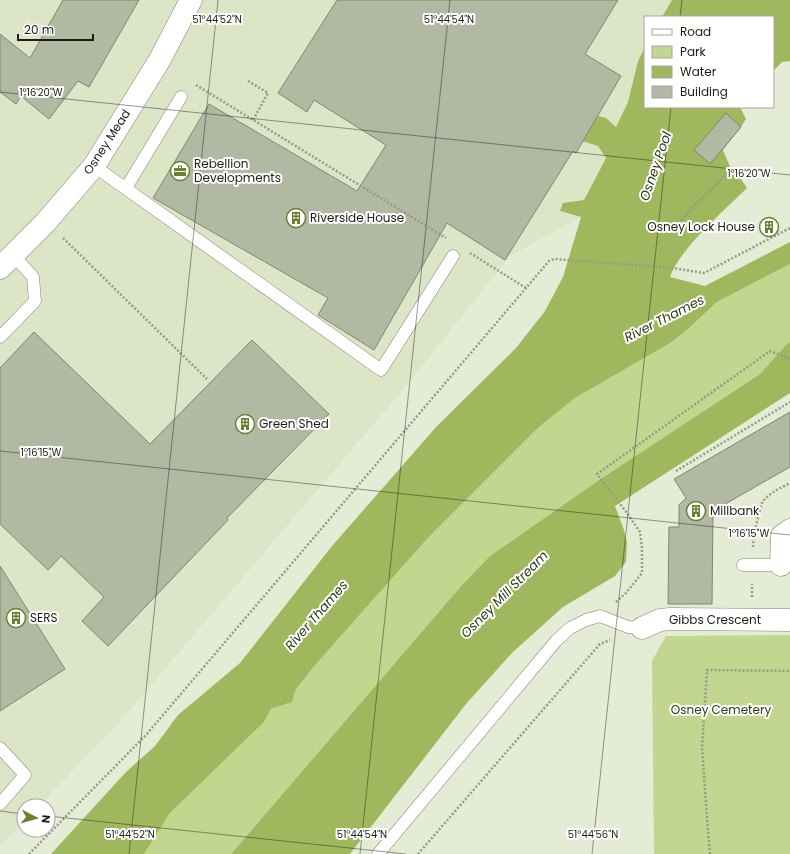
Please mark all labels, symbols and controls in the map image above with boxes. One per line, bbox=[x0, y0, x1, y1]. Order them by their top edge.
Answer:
text: 51°44'52"N bbox=[192, 12, 242, 27]
text: 51°44'54"N bbox=[424, 12, 474, 27]
scale bar bbox=[18, 16, 93, 42]
legend bbox=[644, 16, 774, 108]
text: 20 m bbox=[24, 21, 54, 38]
text: Road bbox=[680, 23, 711, 40]
text: Park bbox=[680, 43, 707, 60]
text: Water bbox=[680, 63, 717, 80]
text: Building bbox=[680, 83, 728, 100]
text: 1°16'20"W bbox=[19, 85, 63, 100]
street label: Osney Mead bbox=[79, 106, 134, 178]
water label: Osney Pool bbox=[635, 128, 676, 203]
place label: Rebellion Developments bbox=[194, 155, 281, 186]
office icon: Rebellion Developments bbox=[169, 160, 191, 182]
text: 1°16'20"W bbox=[727, 166, 771, 181]
building icon: Riverside House bbox=[285, 207, 307, 229]
place label: Riverside House bbox=[310, 209, 404, 226]
building icon: Osney Lock House bbox=[758, 216, 780, 238]
place label: Osney Lock House bbox=[647, 218, 755, 235]
water label: River Thames bbox=[621, 290, 708, 347]
building icon: Green Shed bbox=[234, 413, 256, 435]
place label: Green Shed bbox=[259, 415, 329, 432]
text: 1°16'15"W bbox=[21, 445, 62, 460]
building icon: Millbank bbox=[685, 500, 707, 522]
place label: Millbank bbox=[710, 502, 760, 519]
text: 1°16'15"W bbox=[729, 526, 770, 541]
water label: Osney Mill Stream bbox=[456, 546, 552, 642]
water label: River Thames bbox=[280, 576, 352, 655]
building icon: SERS bbox=[5, 607, 27, 629]
place label: SERS bbox=[30, 609, 58, 626]
street label: Gibbs Crescent bbox=[669, 611, 761, 628]
park label: Osney Cemetery bbox=[671, 701, 771, 718]
north arrow bbox=[16, 798, 56, 838]
text: N bbox=[38, 814, 54, 824]
text: 51°44'52"N bbox=[105, 827, 155, 842]
text: 51°44'54"N bbox=[337, 827, 387, 842]
text: 51°44'56"N bbox=[568, 827, 618, 842]

